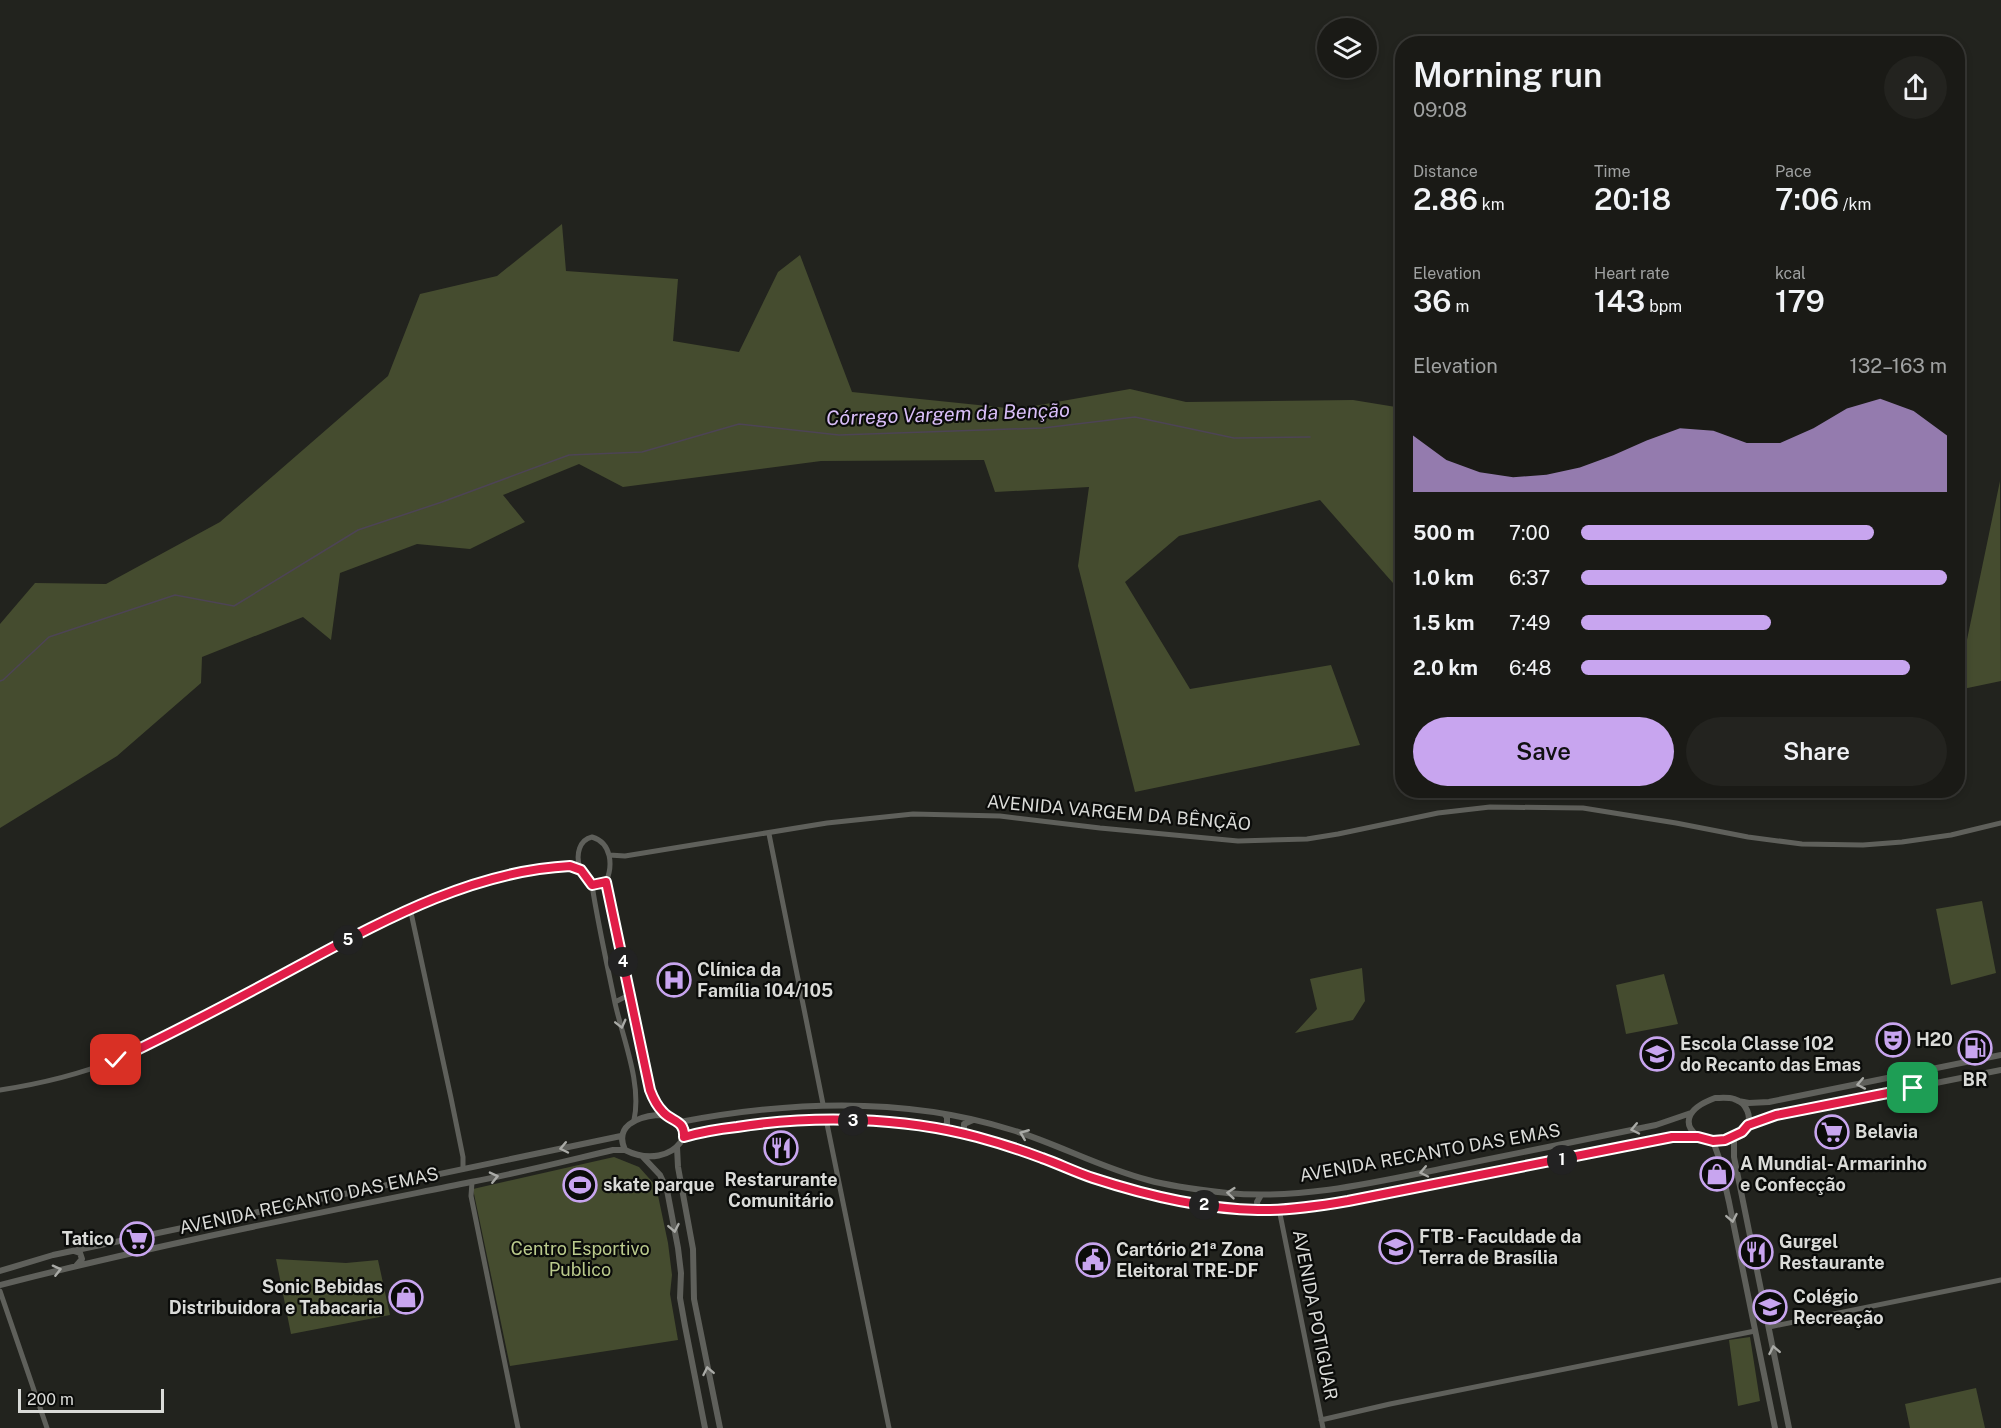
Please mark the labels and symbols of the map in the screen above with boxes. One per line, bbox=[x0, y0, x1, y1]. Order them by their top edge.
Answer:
water label: Córrego Vargem da Benção bbox=[826, 398, 1071, 430]
street label: AVENIDA VARGEM DA BÊNÇÃO bbox=[986, 790, 1252, 835]
pin: 5 bbox=[333, 925, 363, 955]
pin: 4 bbox=[608, 947, 638, 977]
place label: Clínica da Família 104/105 bbox=[697, 959, 833, 1001]
hospital icon: Clínica da Família 104/105 bbox=[656, 962, 692, 998]
one-way arrow bbox=[613, 1019, 626, 1029]
theatre icon: H20 bbox=[1875, 1022, 1911, 1058]
place label: H20 bbox=[1916, 1029, 1953, 1050]
fuel station icon: BR bbox=[1957, 1030, 1993, 1066]
place label: Escola Classe 102 do Recanto das Emas bbox=[1680, 1033, 1861, 1075]
pin bbox=[90, 1034, 141, 1085]
school or university icon: Escola Classe 102 do Recanto das Emas bbox=[1639, 1036, 1675, 1072]
pin bbox=[1887, 1062, 1938, 1113]
place label: BR bbox=[1962, 1069, 1988, 1090]
one-way arrow bbox=[1857, 1077, 1867, 1090]
pin: 3 bbox=[838, 1106, 868, 1136]
supermarket icon: Belavia bbox=[1814, 1114, 1850, 1150]
street label: AVENIDA RECANTO DAS EMAS bbox=[1298, 1119, 1562, 1186]
place label: Belavia bbox=[1855, 1121, 1918, 1142]
one-way arrow bbox=[1631, 1122, 1641, 1135]
one-way arrow bbox=[1019, 1129, 1030, 1141]
restaurant icon: Restarurante Comunitário bbox=[763, 1130, 799, 1166]
one-way arrow bbox=[560, 1141, 570, 1154]
pin: 1 bbox=[1547, 1145, 1577, 1175]
place label: A Mundial- Armarinho e Confecção bbox=[1740, 1153, 1927, 1195]
shop icon: A Mundial- Armarinho e Confecção bbox=[1699, 1156, 1735, 1192]
street label: AVENIDA RECANTO DAS EMAS bbox=[177, 1163, 440, 1238]
one-way arrow bbox=[1419, 1165, 1429, 1178]
sports icon: skate parque bbox=[562, 1167, 598, 1203]
place label: Restarurante Comunitário bbox=[724, 1169, 838, 1211]
one-way arrow bbox=[489, 1172, 499, 1185]
place label: skate parque bbox=[603, 1174, 715, 1195]
one-way arrow bbox=[1226, 1187, 1235, 1200]
pin: 2 bbox=[1189, 1190, 1219, 1220]
one-way arrow bbox=[1725, 1213, 1738, 1223]
supermarket icon: Tatico bbox=[119, 1221, 155, 1257]
one-way arrow bbox=[667, 1222, 680, 1232]
place label: FTB - Faculdade da Terra de Brasília bbox=[1419, 1226, 1581, 1268]
place label: Tatico bbox=[62, 1228, 114, 1249]
street label: AVENIDA POTIGUAR bbox=[1289, 1228, 1342, 1402]
school or university icon: FTB - Faculdade da Terra de Brasília bbox=[1378, 1229, 1414, 1265]
place label: Gurgel Restaurante bbox=[1779, 1231, 1885, 1273]
restaurant icon: Gurgel Restaurante bbox=[1738, 1234, 1774, 1270]
park label: Centro Esportivo Publico bbox=[510, 1238, 650, 1280]
place label: Cartório 21ª Zona Eleitoral TRE-DF bbox=[1116, 1239, 1264, 1281]
public building icon: Cartório 21ª Zona Eleitoral TRE-DF bbox=[1075, 1242, 1111, 1278]
one-way arrow bbox=[52, 1265, 62, 1278]
place label: Sonic Bebidas Distribuidora e Tabacaria bbox=[169, 1276, 383, 1318]
shop icon: Sonic Bebidas Distribuidora e Tabacaria bbox=[388, 1279, 424, 1315]
place label: Colégio Recreação bbox=[1793, 1286, 1884, 1328]
school or university icon: Colégio Recreação bbox=[1752, 1289, 1788, 1325]
one-way arrow bbox=[1768, 1345, 1781, 1355]
one-way arrow bbox=[702, 1366, 715, 1376]
scale bar bbox=[18, 1386, 164, 1414]

